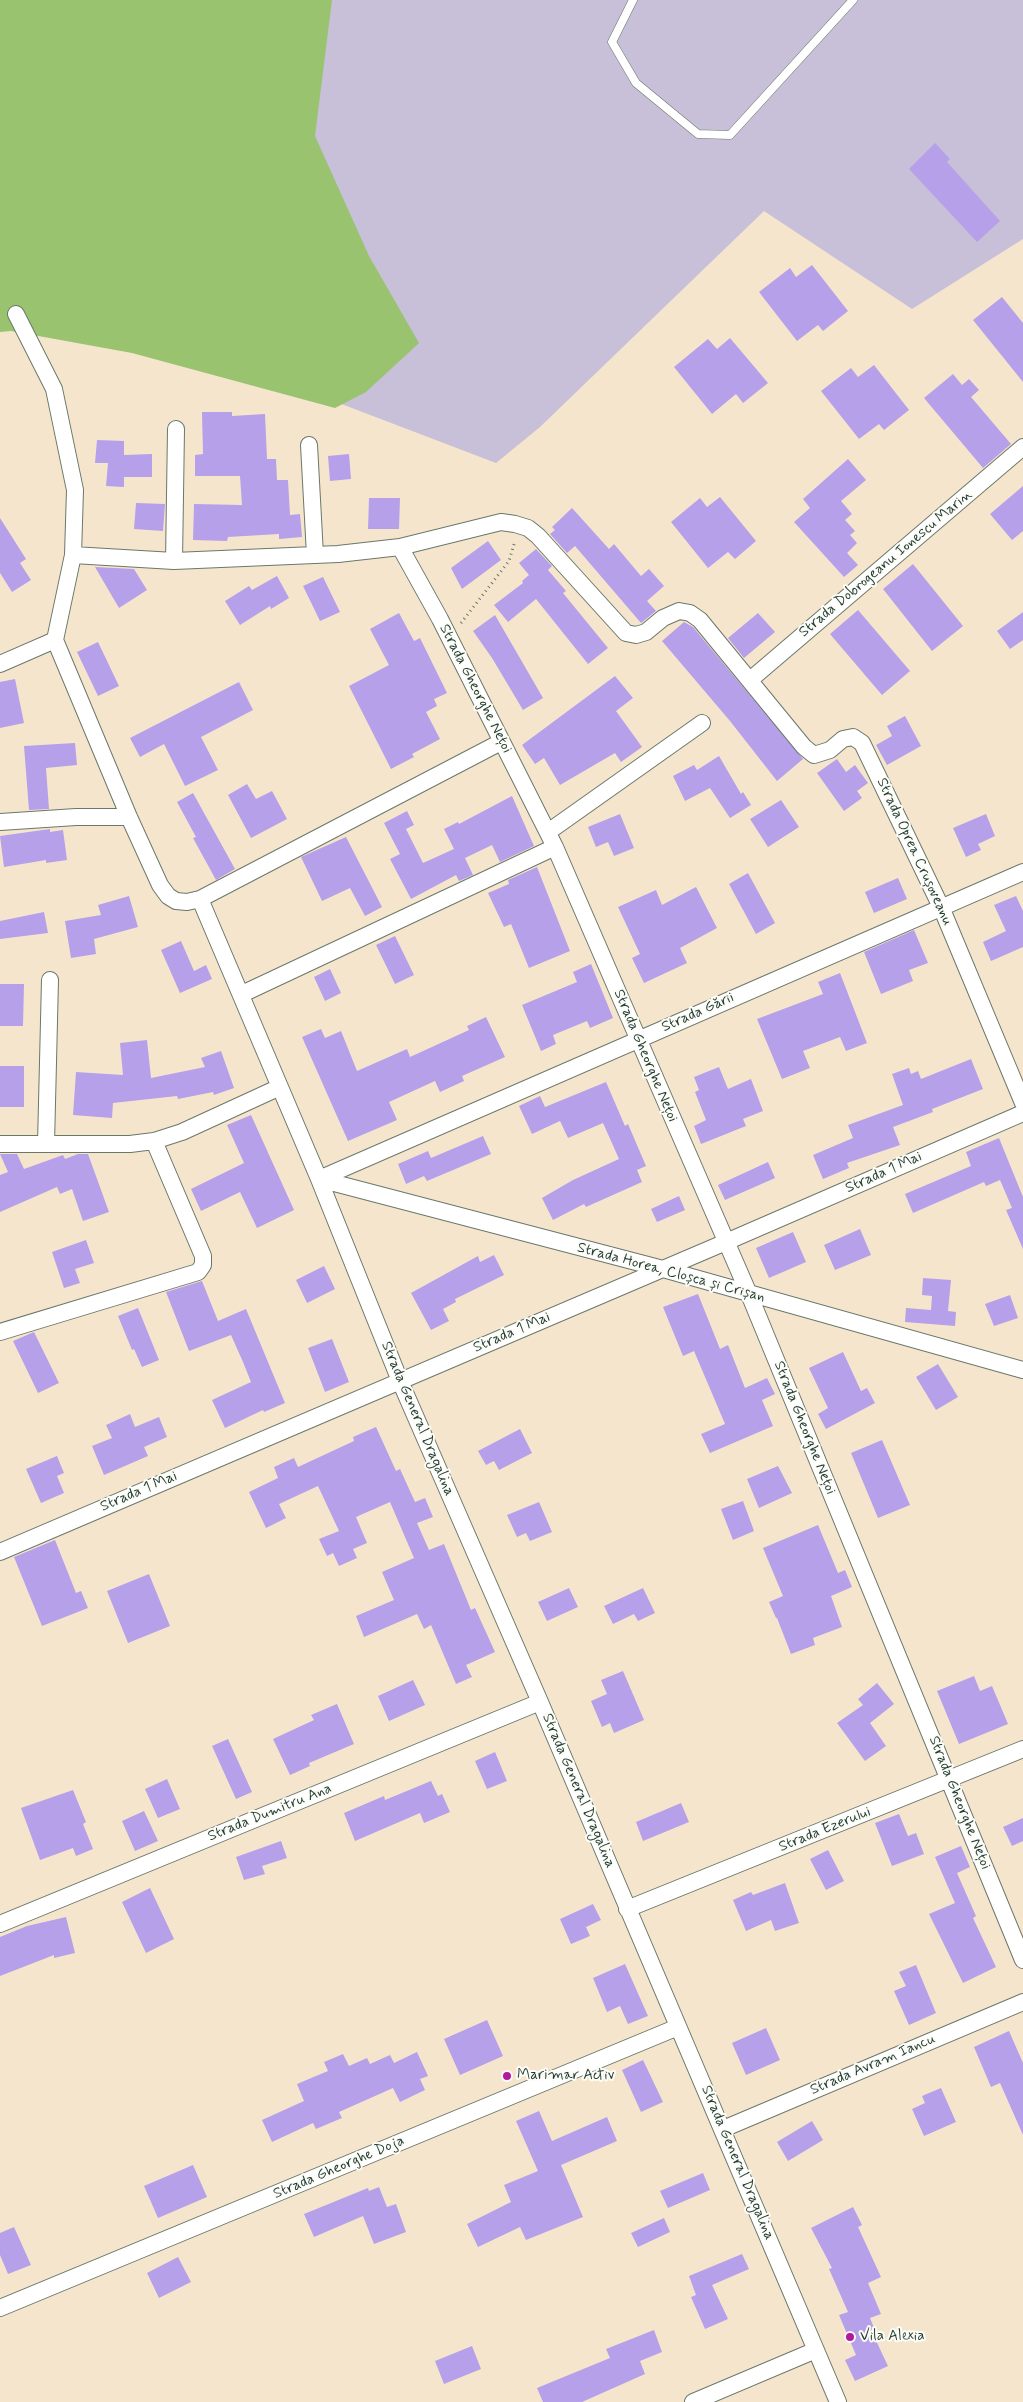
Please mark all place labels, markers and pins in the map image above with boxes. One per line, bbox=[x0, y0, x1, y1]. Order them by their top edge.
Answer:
place label: Marimar Activ bbox=[517, 2067, 615, 2085]
marker: Marimar Activ bbox=[501, 2070, 513, 2082]
place label: Vila Alexia bbox=[860, 2328, 925, 2346]
marker: Vila Alexia bbox=[844, 2331, 856, 2343]

